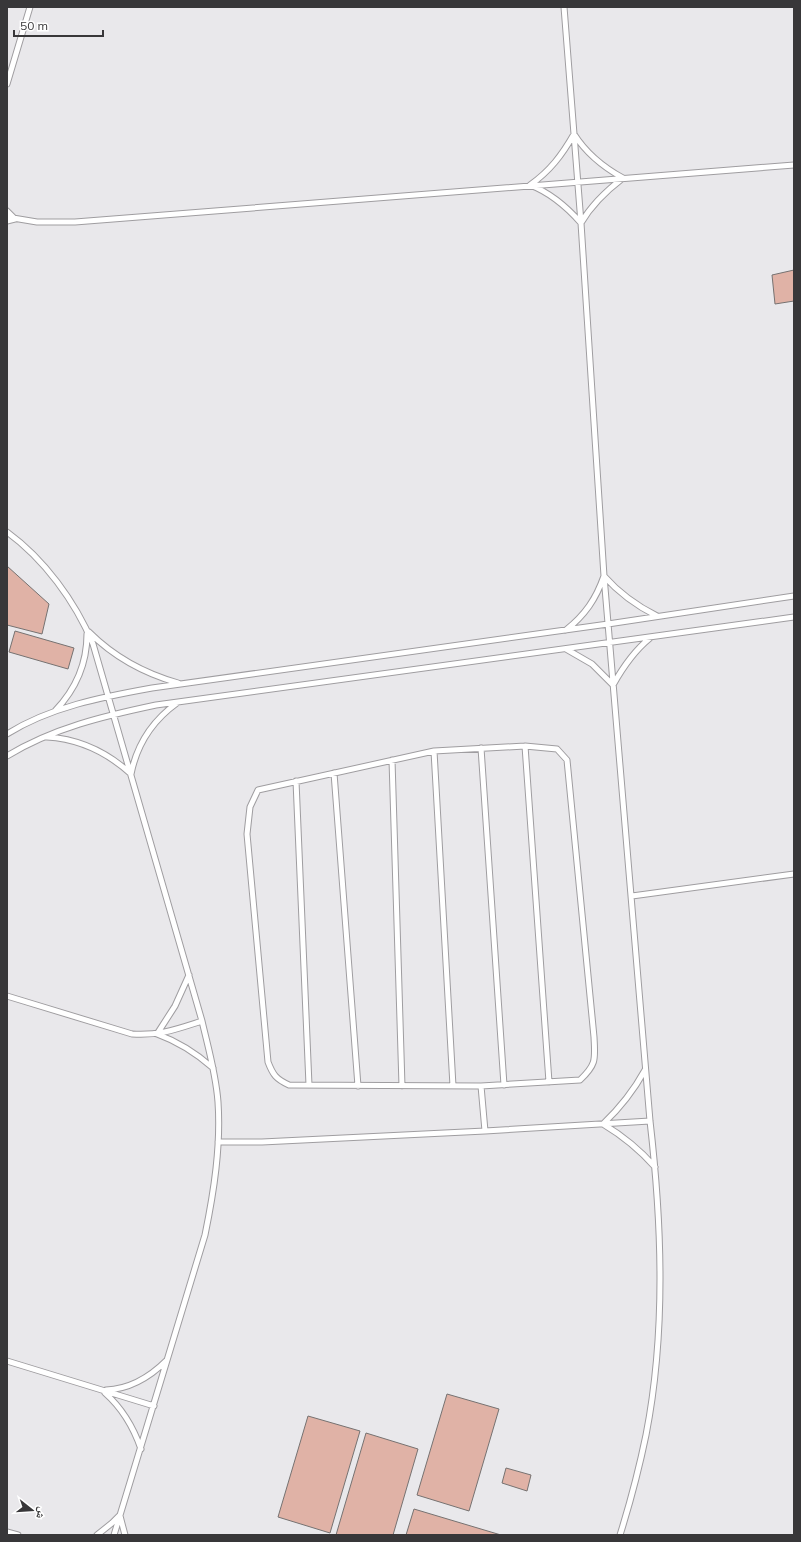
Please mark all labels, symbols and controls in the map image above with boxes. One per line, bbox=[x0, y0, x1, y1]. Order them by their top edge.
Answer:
scale bar bbox=[14, 12, 103, 38]
text: 50 m bbox=[20, 18, 48, 33]
north arrow bbox=[12, 1490, 52, 1530]
text: ش bbox=[32, 1505, 50, 1521]

